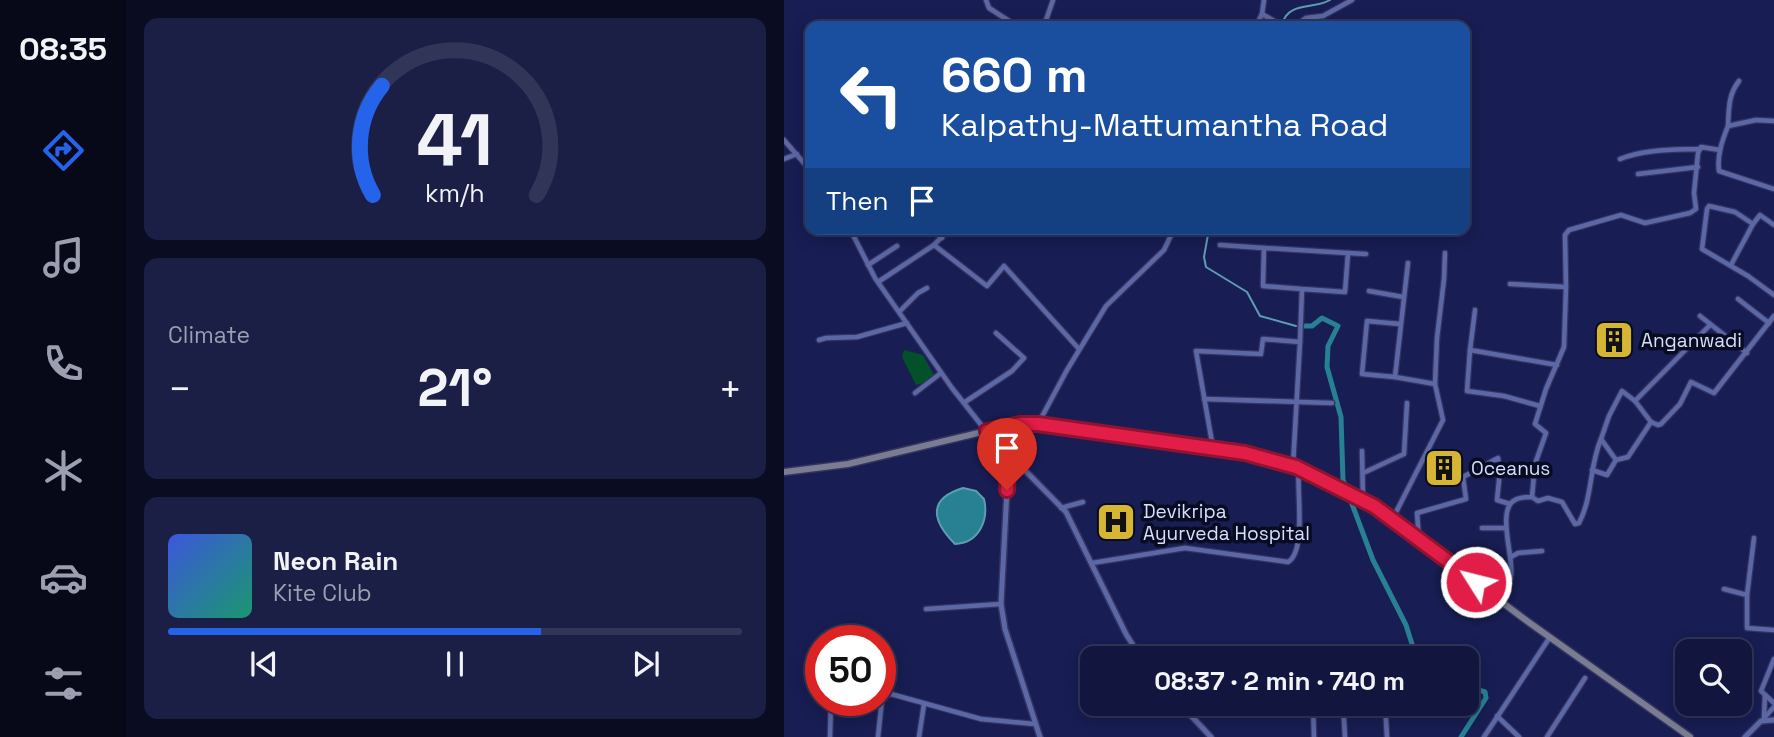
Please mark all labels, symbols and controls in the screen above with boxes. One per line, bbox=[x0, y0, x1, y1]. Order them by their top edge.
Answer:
text: 08:35 bbox=[19, 29, 107, 69]
text: 660 m bbox=[941, 44, 1088, 106]
icon: left bbox=[826, 49, 917, 140]
text: 41 bbox=[417, 93, 493, 186]
text: Kalpathy-Mattumantha Road bbox=[941, 105, 1388, 145]
icon: directions bbox=[39, 126, 88, 175]
text: km/h bbox=[425, 177, 485, 209]
icon: arrive bbox=[903, 182, 941, 220]
text: Then bbox=[826, 184, 889, 218]
icon: music bbox=[39, 233, 88, 282]
building icon: Anganwadi bbox=[1593, 319, 1635, 361]
text: Climate bbox=[168, 320, 250, 350]
place label: Anganwadi bbox=[1641, 328, 1742, 353]
icon: phone bbox=[39, 339, 88, 388]
text: 21° bbox=[418, 355, 492, 421]
text: − bbox=[168, 365, 192, 413]
text: + bbox=[718, 365, 742, 413]
pin bbox=[977, 418, 1037, 490]
icon: arrive bbox=[988, 429, 1026, 467]
icon: climate bbox=[39, 446, 88, 495]
building icon: Oceanus bbox=[1423, 447, 1465, 489]
place label: Oceanus bbox=[1471, 456, 1550, 481]
place label: Devikripa Ayurveda Hospital bbox=[1143, 499, 1310, 546]
hospital icon: Devikripa Ayurveda Hospital bbox=[1095, 501, 1137, 543]
text: Neon Rain bbox=[273, 544, 398, 578]
position arrow bbox=[1439, 545, 1513, 619]
icon: car bbox=[39, 553, 88, 602]
text: Kite Club bbox=[273, 578, 372, 608]
speed limit sign: 50 bbox=[805, 625, 896, 716]
map controls bbox=[1675, 639, 1752, 716]
button: search bbox=[1675, 639, 1752, 716]
icon: previous bbox=[245, 645, 283, 683]
icon: pause bbox=[436, 645, 474, 683]
icon: next bbox=[627, 645, 665, 683]
icon: filters bbox=[39, 659, 88, 708]
text: 08:37 · 2 min · 740 m bbox=[1154, 664, 1405, 698]

